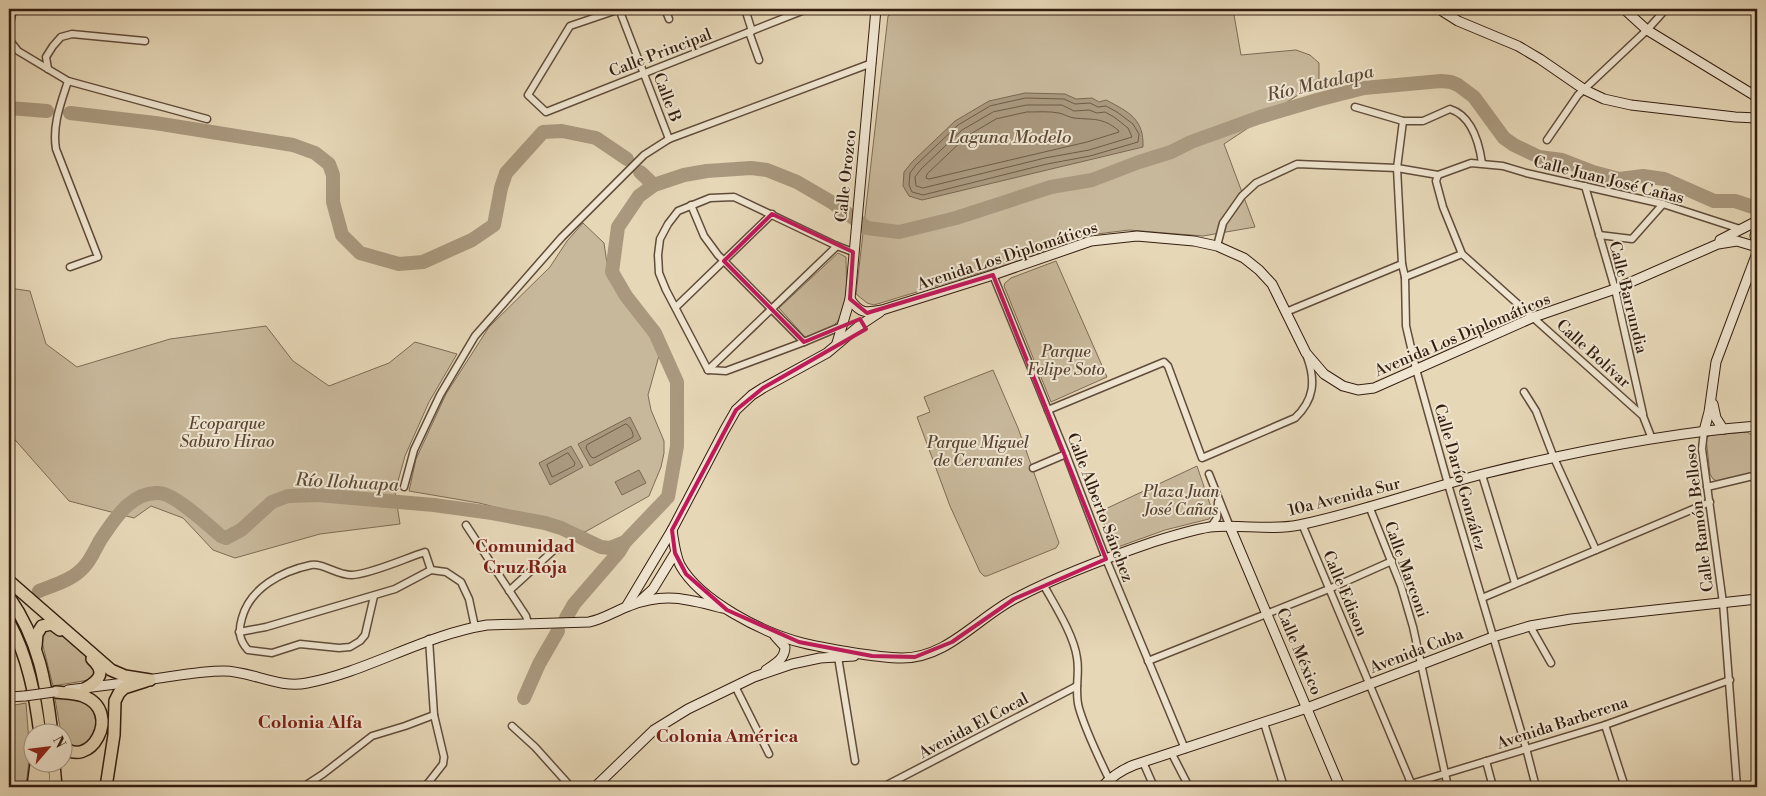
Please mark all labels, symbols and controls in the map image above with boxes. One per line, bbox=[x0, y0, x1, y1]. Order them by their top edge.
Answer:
street label: Calle Principal bbox=[606, 24, 715, 82]
water label: Río Matalapa bbox=[1263, 60, 1377, 107]
street label: Calle B bbox=[649, 70, 686, 125]
water label: Laguna Modelo bbox=[947, 126, 1072, 149]
street label: Calle Orozco bbox=[831, 129, 861, 223]
street label: Calle Juan José Cañas bbox=[1531, 152, 1686, 208]
street label: Avenida Los Diplomáticos bbox=[913, 217, 1100, 295]
street label: Calle Barrundia bbox=[1604, 239, 1652, 356]
street label: Avenida Los Diplomáticos bbox=[1371, 289, 1553, 381]
street label: Calle Bolívar bbox=[1552, 315, 1635, 392]
park label: Parque Felipe Soto bbox=[1027, 342, 1105, 380]
street label: Calle Darío González bbox=[1429, 402, 1491, 553]
park label: Ecoparque Saburo Hirao bbox=[180, 414, 274, 452]
street label: Calle Alberto Sánchez bbox=[1062, 430, 1138, 585]
park label: Parque Miguel de Cervantes bbox=[926, 433, 1030, 471]
street label: Calle Ramón Belloso bbox=[1680, 443, 1718, 593]
water label: Río Ilohuapa bbox=[294, 468, 400, 497]
street label: 10a Avenida Sur bbox=[1286, 473, 1402, 521]
park label: Plaza Juan José Cañas bbox=[1142, 482, 1220, 520]
street label: Calle Marconi bbox=[1379, 519, 1433, 620]
district label: Comunidad Cruz Roja bbox=[475, 535, 575, 579]
street label: Calle Edison bbox=[1318, 548, 1372, 640]
street label: Calle México bbox=[1272, 605, 1326, 698]
street label: Avenida Cuba bbox=[1366, 624, 1467, 678]
street label: Avenida El Cocal bbox=[914, 688, 1032, 764]
street label: Avenida Barberena bbox=[1493, 692, 1631, 754]
district label: Colonia Alfa bbox=[258, 711, 362, 734]
north arrow bbox=[22, 724, 72, 774]
district label: Colonia América bbox=[656, 725, 798, 748]
text: N bbox=[48, 733, 69, 751]

